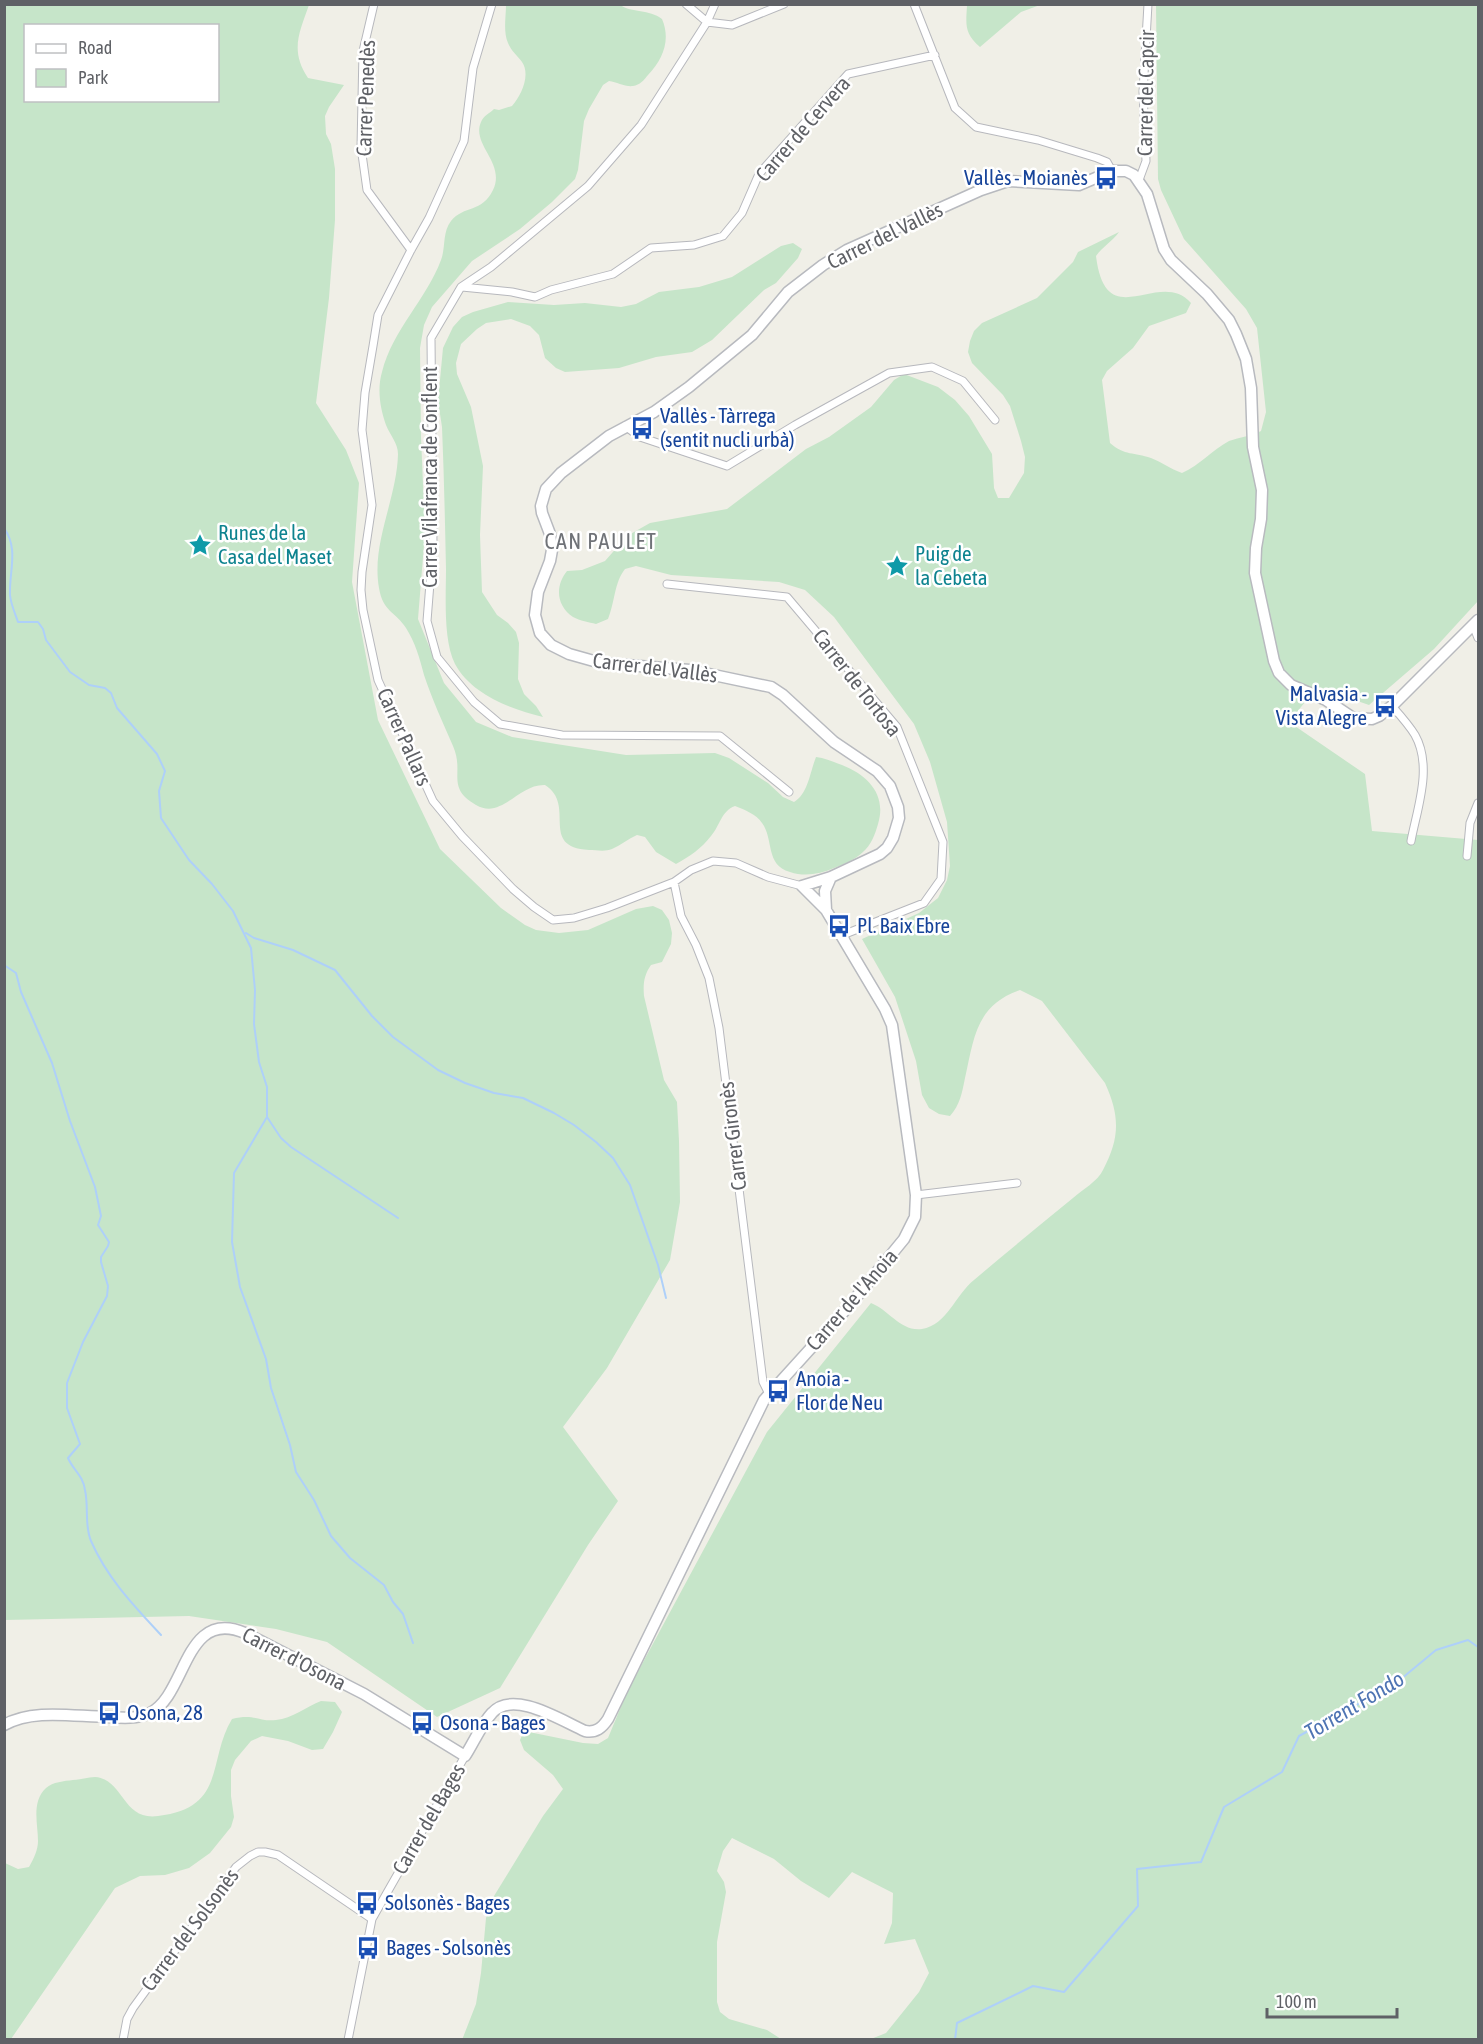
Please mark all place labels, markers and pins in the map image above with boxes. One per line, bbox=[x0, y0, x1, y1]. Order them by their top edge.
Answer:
place label: Vallès - Moianès bbox=[964, 165, 1088, 189]
bus stop icon: Vallès - Moianès bbox=[1093, 165, 1119, 191]
place label: Vallès - Tàrrega (sentit nucli urbà) bbox=[660, 403, 794, 451]
bus stop icon: Vallès - Tàrrega (sentit nucli urbà) bbox=[629, 415, 655, 441]
place label: Runes de la Casa del Maset bbox=[218, 520, 332, 568]
place icon: Runes de la Casa del Maset bbox=[187, 532, 213, 558]
place label: Puig de la Cebeta bbox=[915, 541, 988, 589]
place icon: Puig de la Cebeta bbox=[884, 553, 910, 579]
place label: Malvasia - Vista Alegre bbox=[1276, 681, 1367, 729]
bus stop icon: Malvasia - Vista Alegre bbox=[1372, 693, 1398, 719]
bus stop icon: Pl. Baix Ebre bbox=[826, 913, 852, 939]
place label: Pl. Baix Ebre bbox=[857, 913, 950, 937]
place label: Anoia - Flor de Neu bbox=[796, 1366, 883, 1414]
bus stop icon: Anoia - Flor de Neu bbox=[765, 1378, 791, 1404]
bus stop icon: Osona, 28 bbox=[96, 1700, 122, 1726]
place label: Osona, 28 bbox=[127, 1700, 203, 1724]
bus stop icon: Osona - Bages bbox=[409, 1710, 435, 1736]
place label: Osona - Bages bbox=[440, 1710, 546, 1734]
bus stop icon: Solsonès - Bages bbox=[354, 1890, 380, 1916]
place label: Solsonès - Bages bbox=[385, 1890, 510, 1914]
bus stop icon: Bages - Solsonès bbox=[355, 1935, 381, 1961]
place label: Bages - Solsonès bbox=[386, 1935, 511, 1959]

